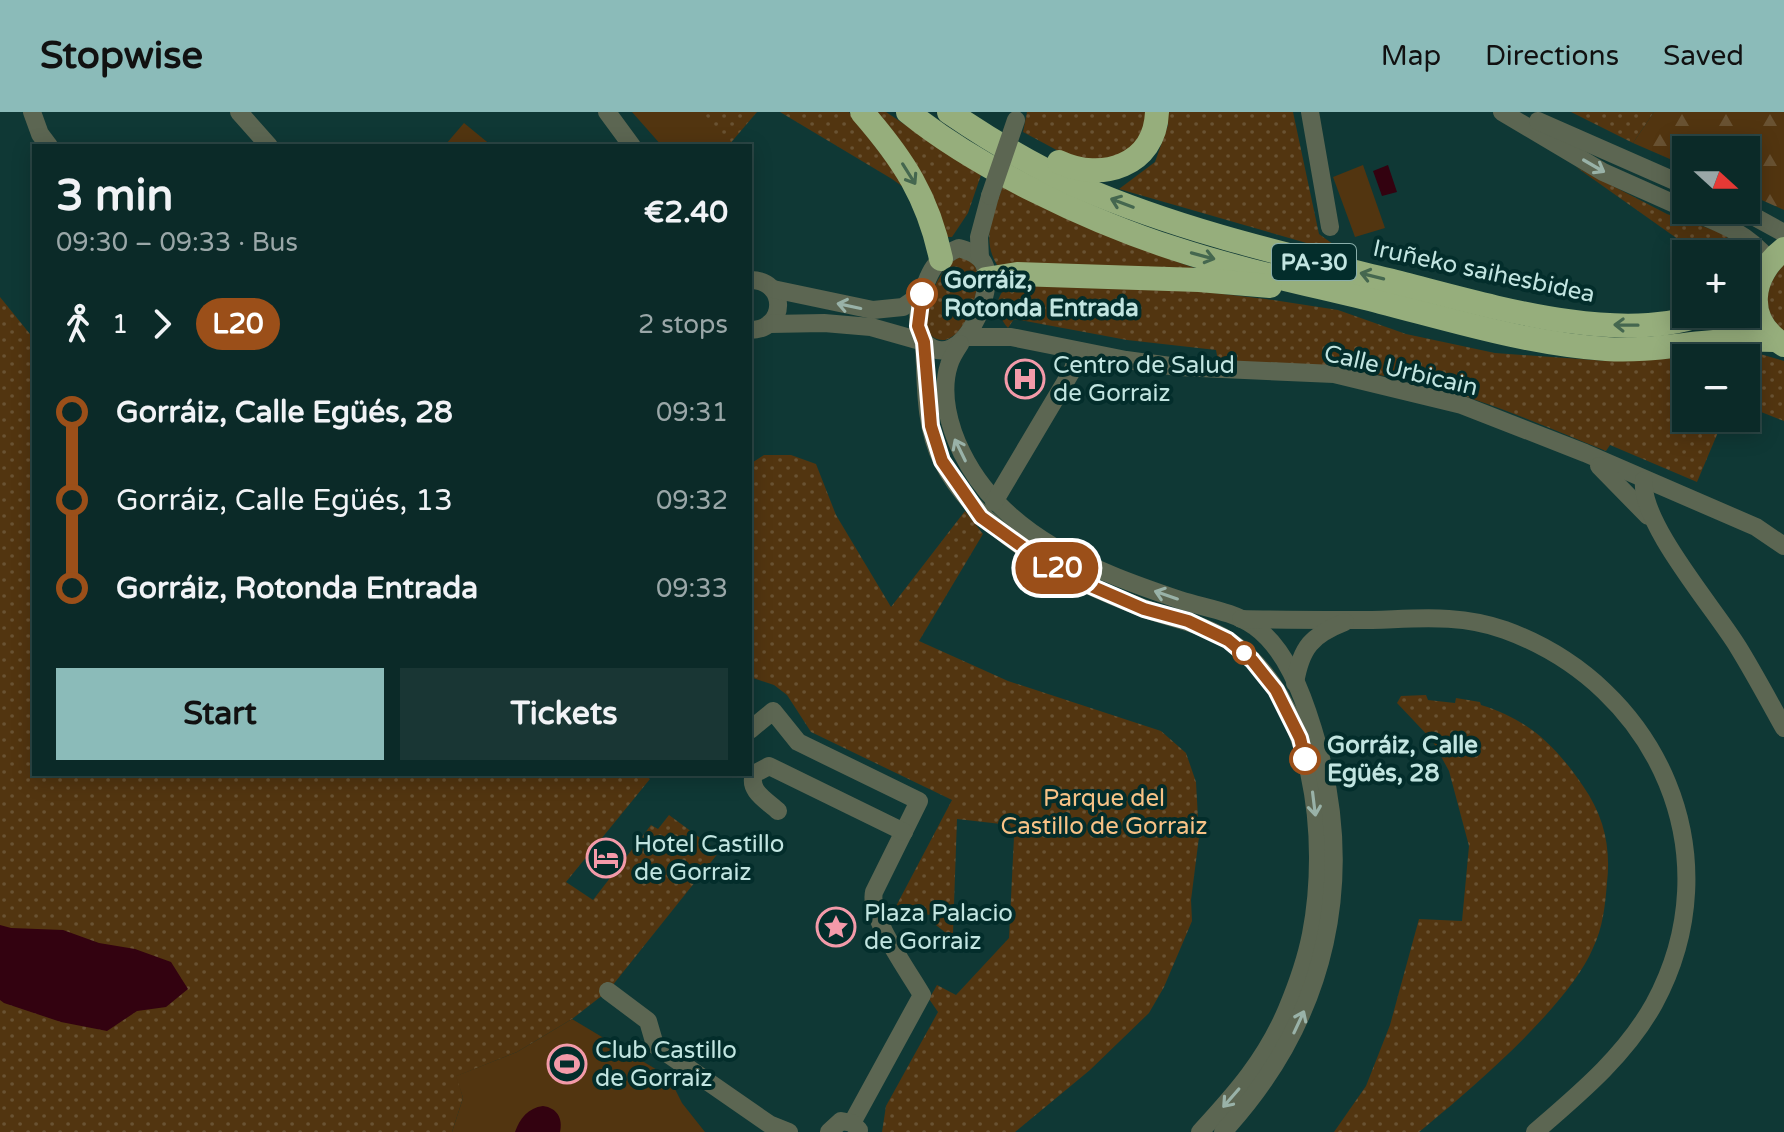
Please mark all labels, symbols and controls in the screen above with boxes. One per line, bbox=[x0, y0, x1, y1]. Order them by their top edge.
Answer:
text: Stopwise bbox=[40, 33, 203, 79]
text: Map bbox=[1381, 39, 1441, 73]
text: Directions bbox=[1485, 39, 1619, 73]
text: Saved bbox=[1663, 39, 1744, 73]
north arrow bbox=[1672, 136, 1760, 224]
map controls bbox=[1672, 136, 1760, 432]
one-way arrow bbox=[1581, 159, 1605, 174]
one-way arrow bbox=[901, 162, 917, 185]
text: 3 min bbox=[56, 170, 173, 223]
text: €2.40 bbox=[644, 194, 728, 231]
one-way arrow bbox=[1110, 195, 1135, 209]
text: 09:30 – 09:33 · Bus bbox=[56, 227, 298, 258]
street label: Iruñeko saihesbidea bbox=[1370, 234, 1598, 309]
button: + bbox=[1672, 240, 1760, 328]
road number: PA-30 bbox=[1272, 244, 1356, 280]
one-way arrow bbox=[1189, 250, 1215, 265]
place label: Gorráiz, Rotonda Entrada bbox=[944, 266, 1139, 323]
one-way arrow bbox=[1359, 268, 1385, 283]
marker: Gorráiz, Rotonda Entrada bbox=[907, 279, 937, 309]
one-way arrow bbox=[837, 298, 862, 313]
icon: walk bbox=[56, 302, 100, 346]
icon: forward bbox=[140, 302, 184, 346]
text: L20 bbox=[212, 307, 264, 341]
text: 1 bbox=[112, 309, 128, 340]
text: 2 stops bbox=[638, 309, 728, 340]
one-way arrow bbox=[1613, 317, 1640, 332]
street label: Calle Urbicain bbox=[1321, 339, 1481, 402]
button: − bbox=[1672, 344, 1760, 432]
place label: Centro de Salud de Gorraiz bbox=[1053, 351, 1235, 408]
hospital icon: Centro de Salud de Gorraiz bbox=[1004, 358, 1046, 400]
text: Gorráiz, Calle Egüés, 28 bbox=[116, 394, 453, 431]
text: 09:31 bbox=[656, 397, 728, 428]
one-way arrow bbox=[952, 438, 967, 462]
text: Gorráiz, Calle Egüés, 13 bbox=[116, 482, 453, 519]
text: 09:32 bbox=[656, 485, 728, 516]
line badge: L20 bbox=[1011, 542, 1103, 594]
text: L20 bbox=[1031, 551, 1083, 585]
text: Gorráiz, Rotonda Entrada bbox=[116, 570, 478, 607]
text: 09:33 bbox=[656, 573, 728, 604]
one-way arrow bbox=[1153, 587, 1178, 602]
unlabelled marker bbox=[1233, 642, 1255, 664]
button: Start bbox=[56, 668, 384, 760]
button: Tickets bbox=[400, 668, 728, 760]
place label: Gorráiz, Calle Egüés, 28 bbox=[1327, 731, 1478, 788]
marker: Gorráiz, Calle Egüés, 28 bbox=[1290, 744, 1320, 774]
park label: Parque del Castillo de Gorraiz bbox=[1000, 784, 1208, 841]
one-way arrow bbox=[1306, 790, 1321, 817]
place label: Hotel Castillo de Gorraiz bbox=[634, 830, 784, 887]
hotel icon: Hotel Castillo de Gorraiz bbox=[585, 837, 627, 879]
place label: Plaza Palacio de Gorraiz bbox=[864, 899, 1013, 956]
place icon: Plaza Palacio de Gorraiz bbox=[815, 906, 857, 948]
one-way arrow bbox=[1292, 1011, 1307, 1035]
place label: Club Castillo de Gorraiz bbox=[595, 1036, 737, 1093]
sports icon: Club Castillo de Gorraiz bbox=[546, 1043, 588, 1085]
one-way arrow bbox=[1222, 1088, 1240, 1108]

